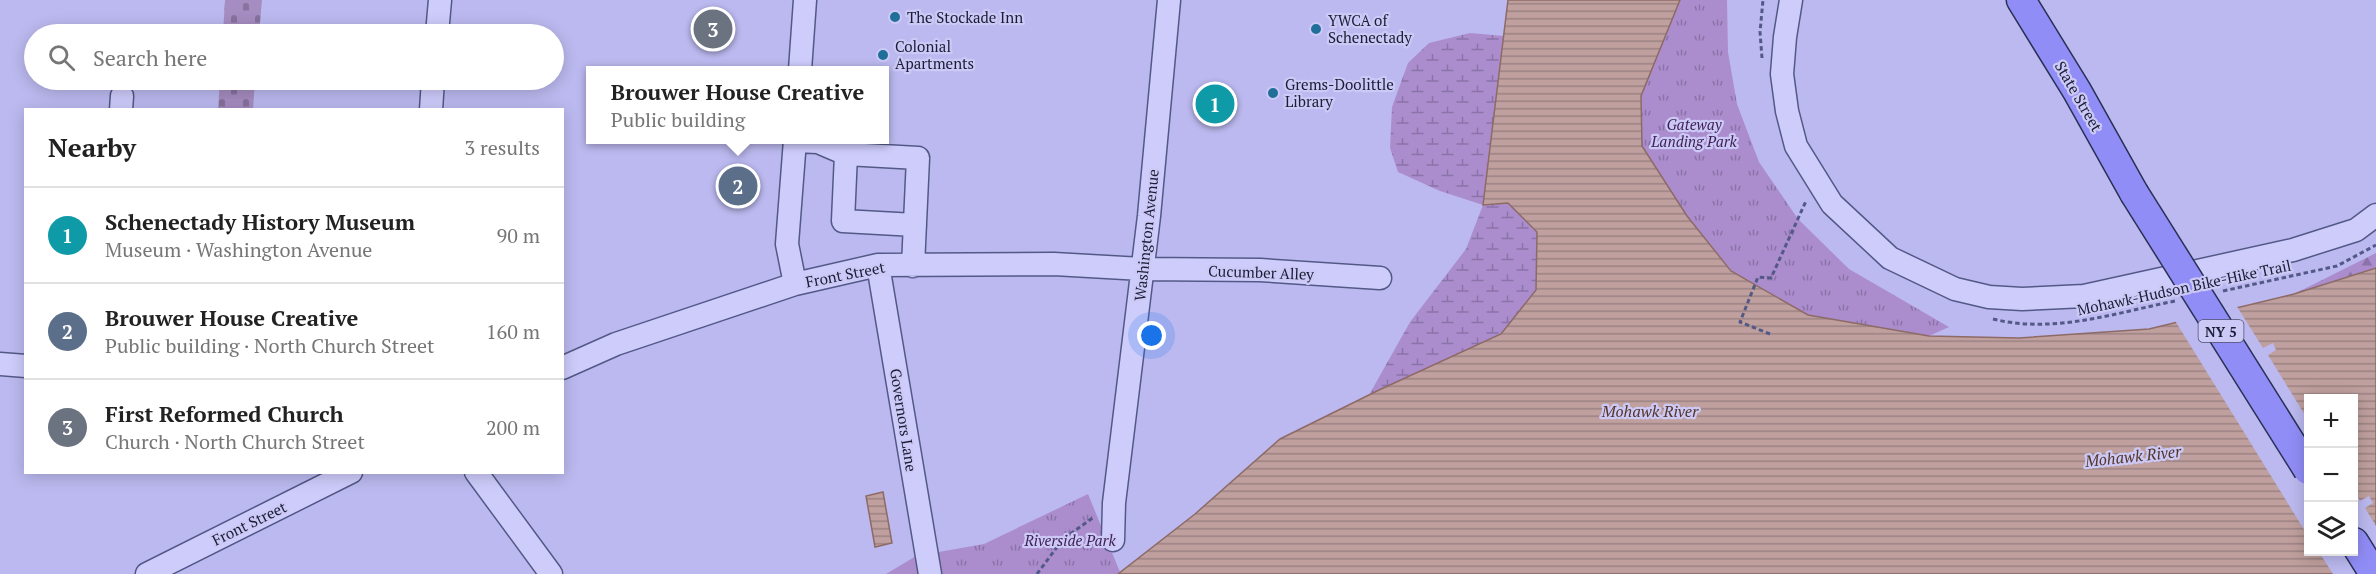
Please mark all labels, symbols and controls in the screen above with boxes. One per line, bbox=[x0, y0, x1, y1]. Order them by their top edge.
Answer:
pin: 3 bbox=[694, 6, 732, 51]
place label: The Stockade Inn bbox=[907, 7, 1023, 27]
marker: The Stockade Inn bbox=[888, 10, 902, 24]
place label: YWCA of Schenectady bbox=[1328, 10, 1412, 47]
marker: YWCA of Schenectady bbox=[1309, 22, 1323, 36]
search box bbox=[24, 24, 564, 90]
place label: Colonial Apartments bbox=[895, 36, 974, 73]
icon: search bbox=[45, 41, 78, 74]
text: Search here bbox=[93, 43, 207, 72]
marker: Colonial Apartments bbox=[876, 48, 890, 62]
street label: State Street bbox=[2051, 57, 2107, 135]
popup bbox=[586, 66, 889, 144]
place label: Grems-Doolittle Library bbox=[1285, 74, 1394, 111]
text: Brouwer House Creative bbox=[611, 77, 864, 106]
pin: 1 bbox=[1196, 82, 1234, 126]
marker: Grems-Doolittle Library bbox=[1266, 86, 1280, 100]
text: Public building bbox=[611, 106, 745, 133]
park label: Gateway Landing Park bbox=[1650, 114, 1737, 151]
text: Nearby bbox=[48, 130, 136, 164]
text: 3 results bbox=[465, 134, 540, 161]
pin: 2 bbox=[718, 164, 758, 208]
street label: Washington Avenue bbox=[1129, 168, 1163, 302]
text: Schenectady History Museum bbox=[105, 207, 415, 236]
text: 1 bbox=[62, 222, 73, 249]
text: 90 m bbox=[497, 222, 540, 249]
text: Museum · Washington Avenue bbox=[105, 236, 372, 263]
street label: Mohawk-Hudson Bike-Hike Trail bbox=[2075, 255, 2293, 319]
street label: Front Street bbox=[804, 256, 887, 291]
street label: Cucumber Alley bbox=[1208, 260, 1315, 284]
text: Brouwer House Creative bbox=[105, 303, 358, 332]
text: 2 bbox=[62, 318, 73, 345]
text: 160 m bbox=[486, 318, 540, 345]
road number: NY 5 bbox=[2198, 320, 2244, 342]
your location bbox=[1137, 321, 1166, 350]
text: Public building · North Church Street bbox=[105, 332, 434, 359]
street label: Governors Lane bbox=[886, 367, 922, 473]
map controls bbox=[2304, 394, 2358, 556]
button: + bbox=[2304, 394, 2358, 448]
text: First Reformed Church bbox=[105, 399, 344, 428]
water label: Mohawk River bbox=[1601, 400, 1699, 422]
text: 3 bbox=[62, 414, 73, 441]
text: 200 m bbox=[486, 414, 540, 441]
text: Church · North Church Street bbox=[105, 428, 365, 455]
water label: Mohawk River bbox=[2083, 440, 2183, 472]
button: − bbox=[2304, 448, 2358, 502]
street label: Front Street bbox=[209, 496, 290, 550]
button: layers bbox=[2304, 502, 2358, 556]
park label: Riverside Park bbox=[1023, 530, 1116, 550]

